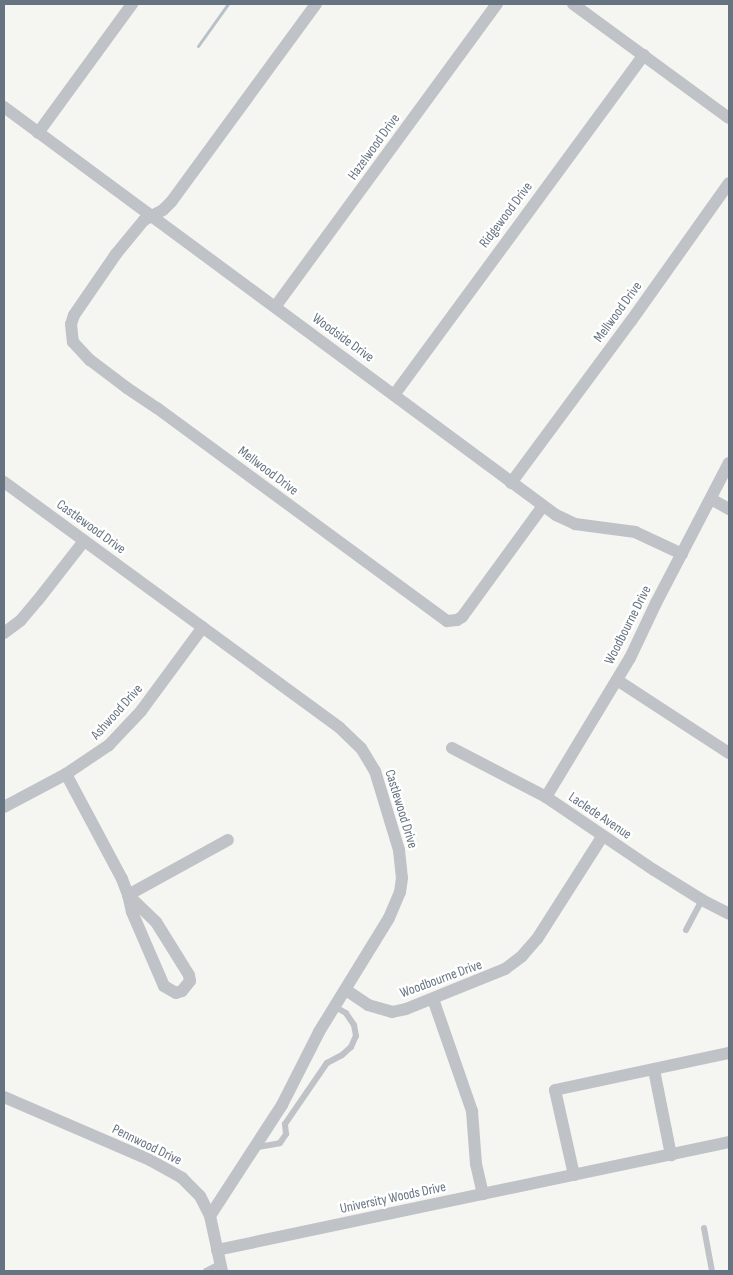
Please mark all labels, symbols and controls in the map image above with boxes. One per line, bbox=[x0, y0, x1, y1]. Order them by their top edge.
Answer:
street label: Hazelwood Drive bbox=[344, 111, 404, 183]
street label: Ridgewood Drive bbox=[476, 179, 536, 251]
street label: Mellwood Drive bbox=[590, 278, 646, 346]
street label: Woodside Drive bbox=[309, 310, 377, 366]
street label: Mellwood Drive bbox=[235, 443, 301, 499]
street label: Castlewood Drive bbox=[53, 496, 129, 558]
street label: Woodbourne Drive bbox=[601, 583, 655, 667]
street label: Ashwood Drive bbox=[88, 681, 146, 743]
street label: Castlewood Drive bbox=[381, 768, 421, 850]
street label: Laclede Avenue bbox=[565, 789, 635, 843]
street label: Woodbourne Drive bbox=[398, 956, 484, 1002]
street label: Pennwood Drive bbox=[109, 1121, 185, 1169]
street label: University Woods Drive bbox=[339, 1179, 447, 1217]

